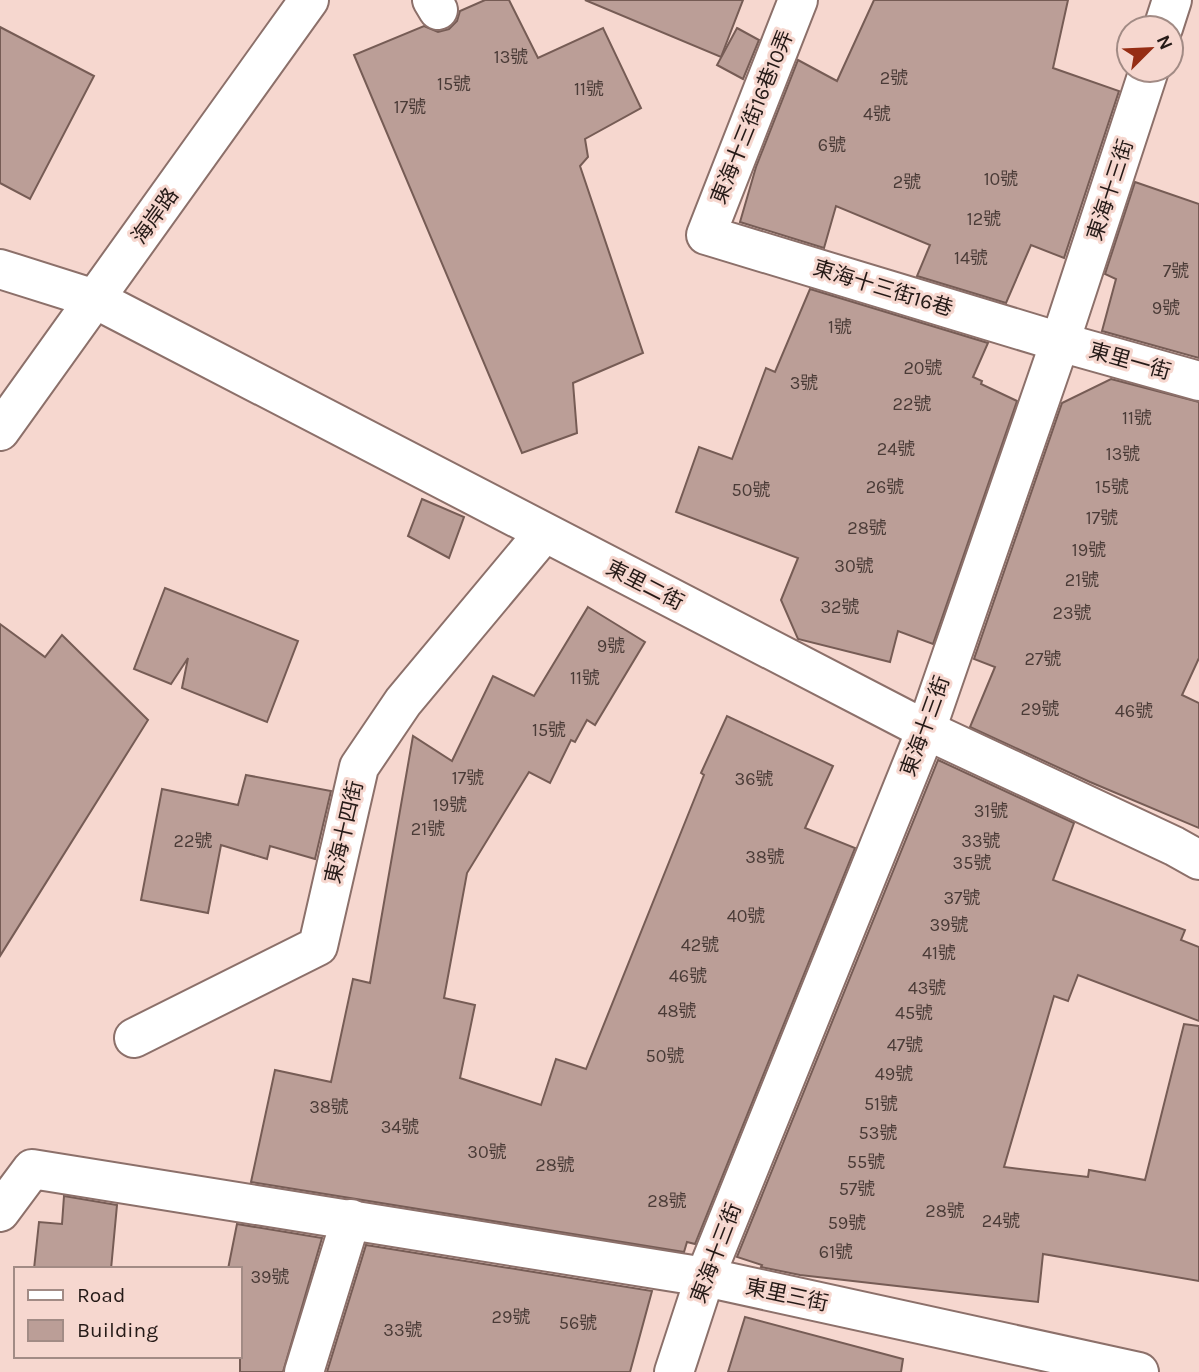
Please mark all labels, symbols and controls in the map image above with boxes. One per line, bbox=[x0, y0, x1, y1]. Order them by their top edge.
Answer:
north arrow bbox=[1115, 14, 1185, 84]
street label: 東海十三街16巷10弄 bbox=[706, 27, 798, 207]
text: N bbox=[1152, 32, 1177, 53]
house number: 13號 bbox=[494, 46, 528, 68]
house number: 2號 bbox=[880, 67, 908, 89]
house number: 15號 bbox=[437, 73, 471, 95]
house number: 11號 bbox=[574, 78, 604, 100]
house number: 17號 bbox=[394, 96, 426, 118]
house number: 4號 bbox=[863, 103, 891, 125]
house number: 6號 bbox=[818, 134, 846, 156]
street label: 東海十三街 bbox=[1082, 136, 1138, 244]
house number: 10號 bbox=[984, 168, 1018, 190]
house number: 2號 bbox=[893, 171, 921, 193]
street label: 海岸路 bbox=[127, 183, 183, 249]
house number: 12號 bbox=[967, 208, 1001, 230]
house number: 14號 bbox=[954, 247, 988, 269]
street label: 東海十三街16巷 bbox=[810, 255, 956, 321]
house number: 7號 bbox=[1163, 260, 1189, 282]
house number: 9號 bbox=[1152, 297, 1180, 319]
house number: 1號 bbox=[828, 316, 852, 338]
street label: 東里一街 bbox=[1086, 338, 1174, 384]
house number: 20號 bbox=[903, 357, 943, 379]
house number: 3號 bbox=[790, 372, 818, 394]
house number: 22號 bbox=[893, 393, 931, 415]
house number: 11號 bbox=[1122, 407, 1152, 429]
house number: 24號 bbox=[877, 438, 915, 460]
house number: 13號 bbox=[1106, 443, 1140, 465]
house number: 26號 bbox=[866, 476, 904, 498]
house number: 15號 bbox=[1095, 476, 1129, 498]
house number: 50號 bbox=[732, 479, 770, 501]
house number: 17號 bbox=[1086, 507, 1118, 529]
house number: 28號 bbox=[847, 517, 887, 539]
house number: 19號 bbox=[1072, 539, 1106, 561]
street label: 東里二街 bbox=[602, 555, 688, 615]
house number: 30號 bbox=[834, 555, 874, 577]
house number: 21號 bbox=[1065, 569, 1099, 591]
house number: 32號 bbox=[820, 596, 860, 618]
house number: 23號 bbox=[1052, 602, 1092, 624]
house number: 9號 bbox=[597, 635, 625, 657]
house number: 27號 bbox=[1025, 648, 1061, 670]
house number: 11號 bbox=[570, 667, 600, 689]
street label: 東海十三街 bbox=[896, 673, 954, 779]
house number: 29號 bbox=[1021, 698, 1059, 720]
house number: 46號 bbox=[1115, 700, 1153, 722]
house number: 15號 bbox=[532, 719, 566, 741]
house number: 17號 bbox=[452, 767, 484, 789]
house number: 36號 bbox=[735, 768, 773, 790]
street label: 東海十四街 bbox=[320, 778, 368, 886]
house number: 19號 bbox=[433, 794, 467, 816]
house number: 31號 bbox=[974, 800, 1008, 822]
house number: 21號 bbox=[411, 818, 445, 840]
house number: 22號 bbox=[174, 830, 212, 852]
house number: 33號 bbox=[961, 830, 1001, 852]
house number: 38號 bbox=[745, 846, 785, 868]
house number: 35號 bbox=[953, 852, 991, 874]
house number: 37號 bbox=[943, 887, 981, 909]
house number: 40號 bbox=[727, 905, 765, 927]
house number: 39號 bbox=[929, 914, 969, 936]
house number: 42號 bbox=[681, 934, 719, 956]
house number: 41號 bbox=[922, 942, 956, 964]
house number: 46號 bbox=[669, 965, 707, 987]
house number: 43號 bbox=[908, 977, 946, 999]
house number: 48號 bbox=[657, 1000, 697, 1022]
house number: 45號 bbox=[895, 1002, 933, 1024]
house number: 47號 bbox=[887, 1034, 923, 1056]
house number: 50號 bbox=[646, 1045, 684, 1067]
house number: 49號 bbox=[875, 1063, 913, 1085]
house number: 51號 bbox=[864, 1093, 898, 1115]
house number: 38號 bbox=[309, 1096, 349, 1118]
house number: 34號 bbox=[381, 1116, 419, 1138]
house number: 53號 bbox=[859, 1122, 897, 1144]
house number: 30號 bbox=[467, 1141, 507, 1163]
house number: 55號 bbox=[847, 1151, 885, 1173]
house number: 28號 bbox=[535, 1154, 575, 1176]
house number: 57號 bbox=[839, 1178, 875, 1200]
house number: 28號 bbox=[647, 1190, 687, 1212]
street label: 東海十三街 bbox=[686, 1200, 746, 1306]
house number: 28號 bbox=[925, 1200, 965, 1222]
house number: 24號 bbox=[982, 1210, 1020, 1232]
house number: 59號 bbox=[828, 1212, 866, 1234]
house number: 61號 bbox=[819, 1241, 853, 1263]
house number: 39號 bbox=[250, 1266, 290, 1288]
legend bbox=[14, 1267, 242, 1358]
street label: 東里三街 bbox=[743, 1275, 831, 1315]
text: Road bbox=[77, 1283, 125, 1307]
house number: 29號 bbox=[492, 1306, 530, 1328]
house number: 56號 bbox=[559, 1312, 597, 1334]
text: Building bbox=[77, 1318, 158, 1342]
house number: 33號 bbox=[383, 1319, 423, 1341]

